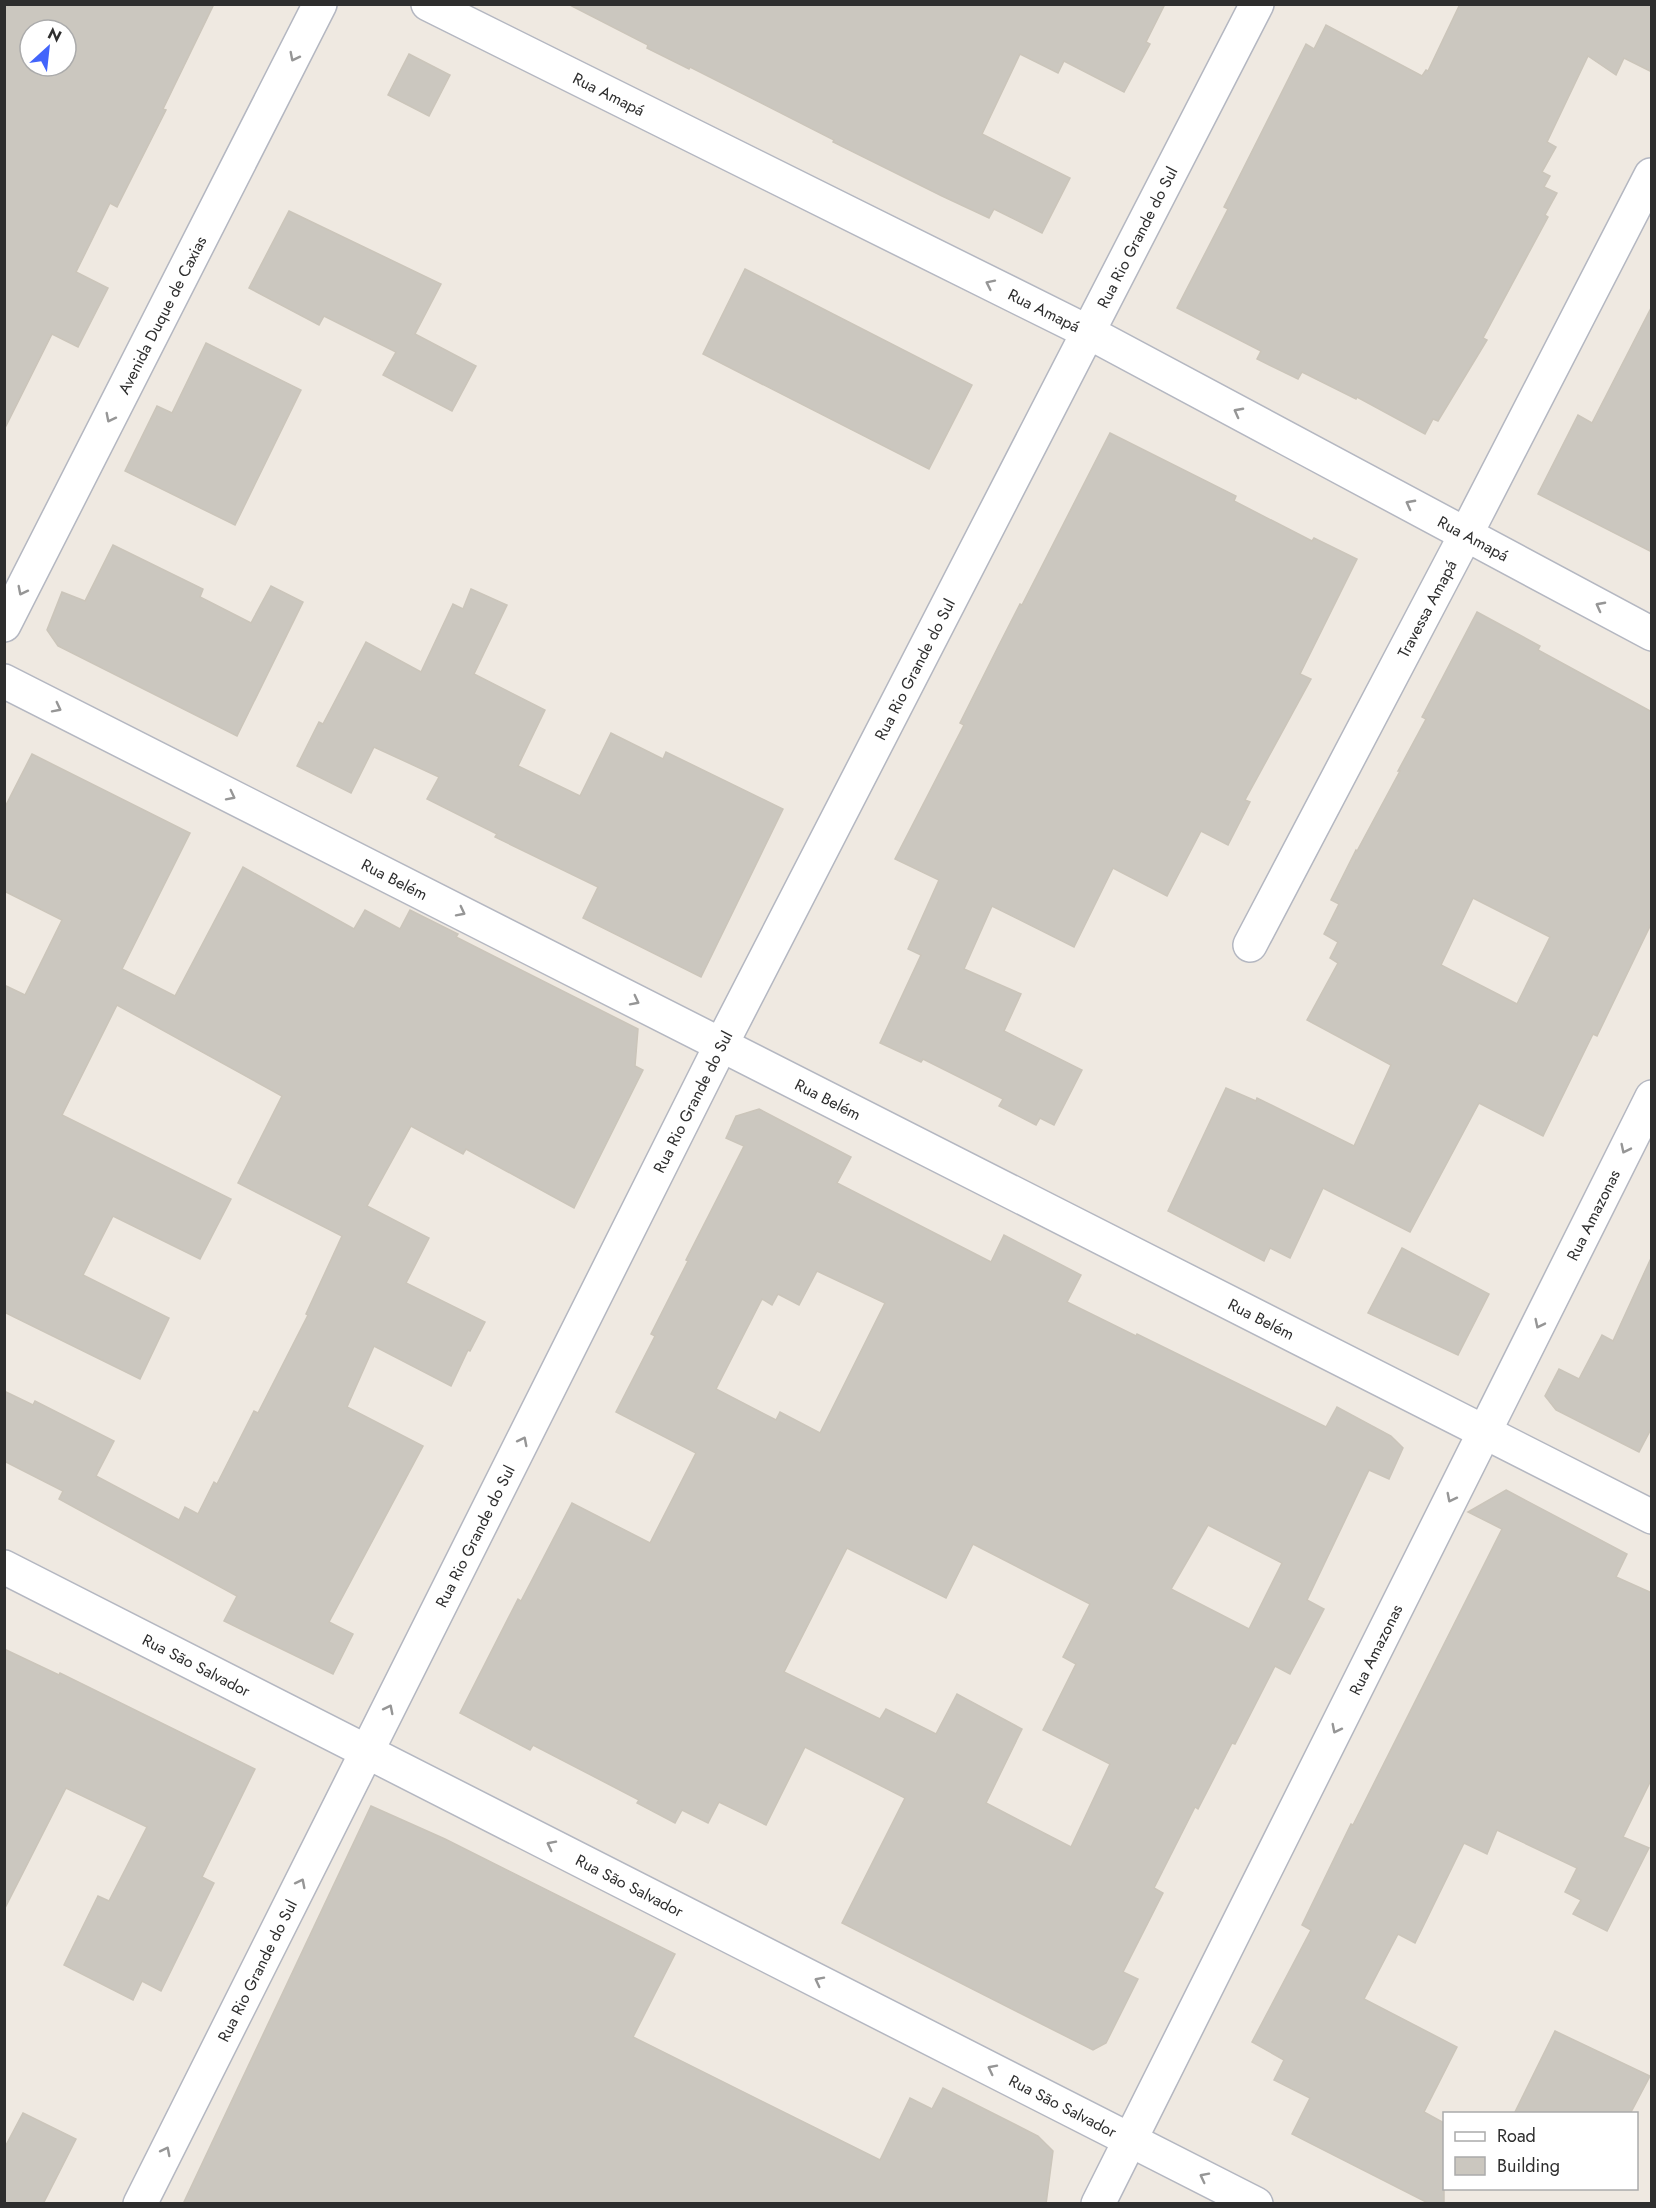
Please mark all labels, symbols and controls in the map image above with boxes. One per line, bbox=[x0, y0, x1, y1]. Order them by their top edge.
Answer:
north arrow bbox=[18, 18, 78, 78]
text: N bbox=[44, 22, 65, 48]
one-way arrow bbox=[289, 50, 301, 61]
street label: Rua Amapá bbox=[569, 67, 649, 122]
street label: Rua Rio Grande do Sul bbox=[1091, 163, 1183, 312]
street label: Avenida Duque de Caxias bbox=[112, 232, 212, 398]
one-way arrow bbox=[986, 279, 997, 291]
street label: Rua Amapá bbox=[1004, 283, 1084, 338]
one-way arrow bbox=[1234, 408, 1244, 419]
one-way arrow bbox=[106, 411, 117, 422]
one-way arrow bbox=[1406, 500, 1416, 511]
street label: Rua Amapá bbox=[1433, 510, 1513, 567]
street label: Travessa Amapá bbox=[1392, 556, 1462, 662]
one-way arrow bbox=[17, 585, 29, 596]
street label: Rua Rio Grande do Sul bbox=[869, 595, 961, 744]
one-way arrow bbox=[1596, 602, 1606, 613]
one-way arrow bbox=[50, 700, 61, 712]
one-way arrow bbox=[224, 789, 235, 800]
street label: Rua Belém bbox=[357, 853, 431, 906]
one-way arrow bbox=[454, 905, 465, 917]
one-way arrow bbox=[628, 993, 639, 1005]
street label: Rua Rio Grande do Sul bbox=[648, 1027, 738, 1177]
street label: Rua Belém bbox=[791, 1073, 865, 1126]
one-way arrow bbox=[1621, 1143, 1633, 1154]
street label: Rua Amazonas bbox=[1561, 1166, 1626, 1265]
street label: Rua Belém bbox=[1224, 1293, 1298, 1346]
one-way arrow bbox=[1534, 1317, 1546, 1328]
one-way arrow bbox=[516, 1436, 527, 1447]
street label: Rua Rio Grande do Sul bbox=[430, 1461, 521, 1611]
one-way arrow bbox=[1447, 1492, 1459, 1503]
street label: Rua Amazonas bbox=[1343, 1600, 1408, 1699]
street label: Rua São Salvador bbox=[138, 1628, 255, 1703]
one-way arrow bbox=[381, 1705, 393, 1716]
one-way arrow bbox=[1331, 1722, 1343, 1733]
one-way arrow bbox=[547, 1841, 557, 1852]
street label: Rua São Salvador bbox=[572, 1849, 688, 1923]
one-way arrow bbox=[294, 1879, 305, 1890]
street label: Rua Rio Grande do Sul bbox=[212, 1896, 303, 2046]
one-way arrow bbox=[814, 1977, 825, 1988]
one-way arrow bbox=[988, 2065, 999, 2077]
street label: Rua São Salvador bbox=[1005, 2069, 1121, 2143]
legend bbox=[1443, 2112, 1638, 2190]
text: Road bbox=[1497, 2123, 1536, 2149]
one-way arrow bbox=[159, 2147, 170, 2158]
text: Building bbox=[1497, 2153, 1560, 2179]
one-way arrow bbox=[1199, 2173, 1210, 2184]

